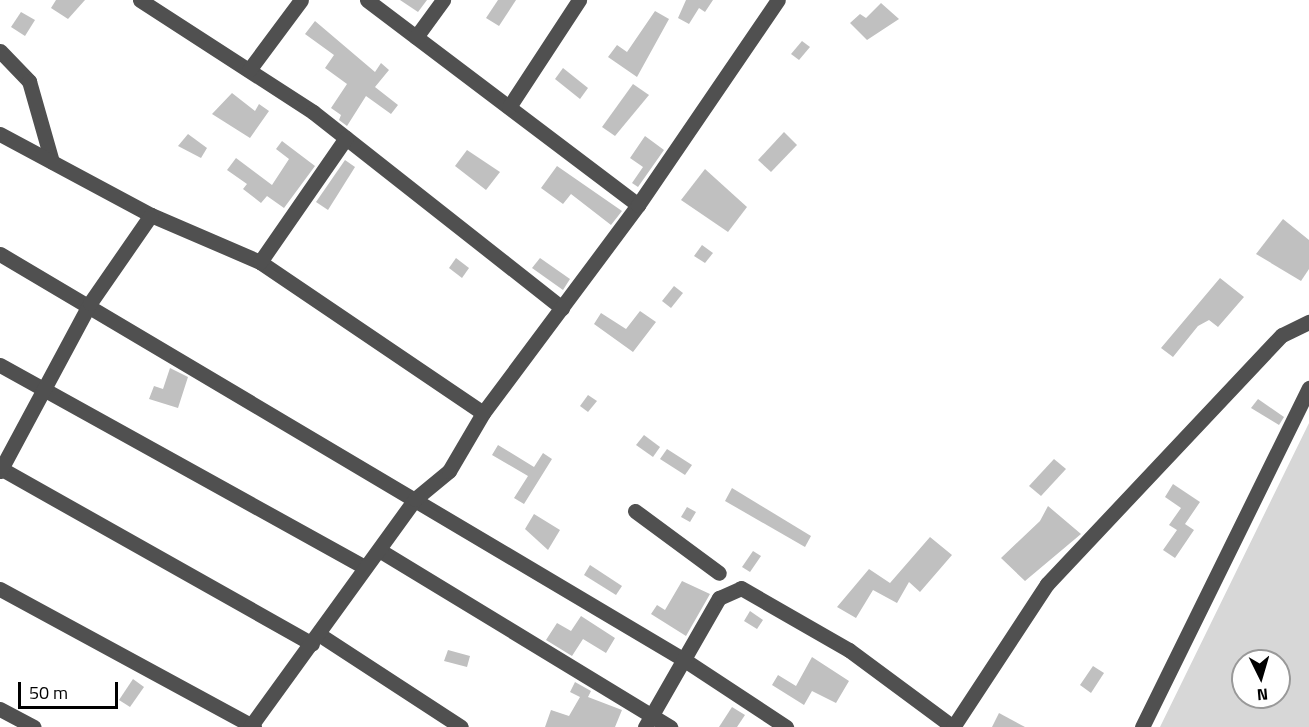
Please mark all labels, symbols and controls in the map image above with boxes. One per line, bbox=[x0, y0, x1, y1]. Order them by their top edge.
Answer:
north arrow bbox=[1231, 649, 1291, 709]
scale bar bbox=[21, 670, 122, 708]
text: 50 m bbox=[29, 679, 68, 706]
text: N bbox=[1256, 683, 1269, 707]

